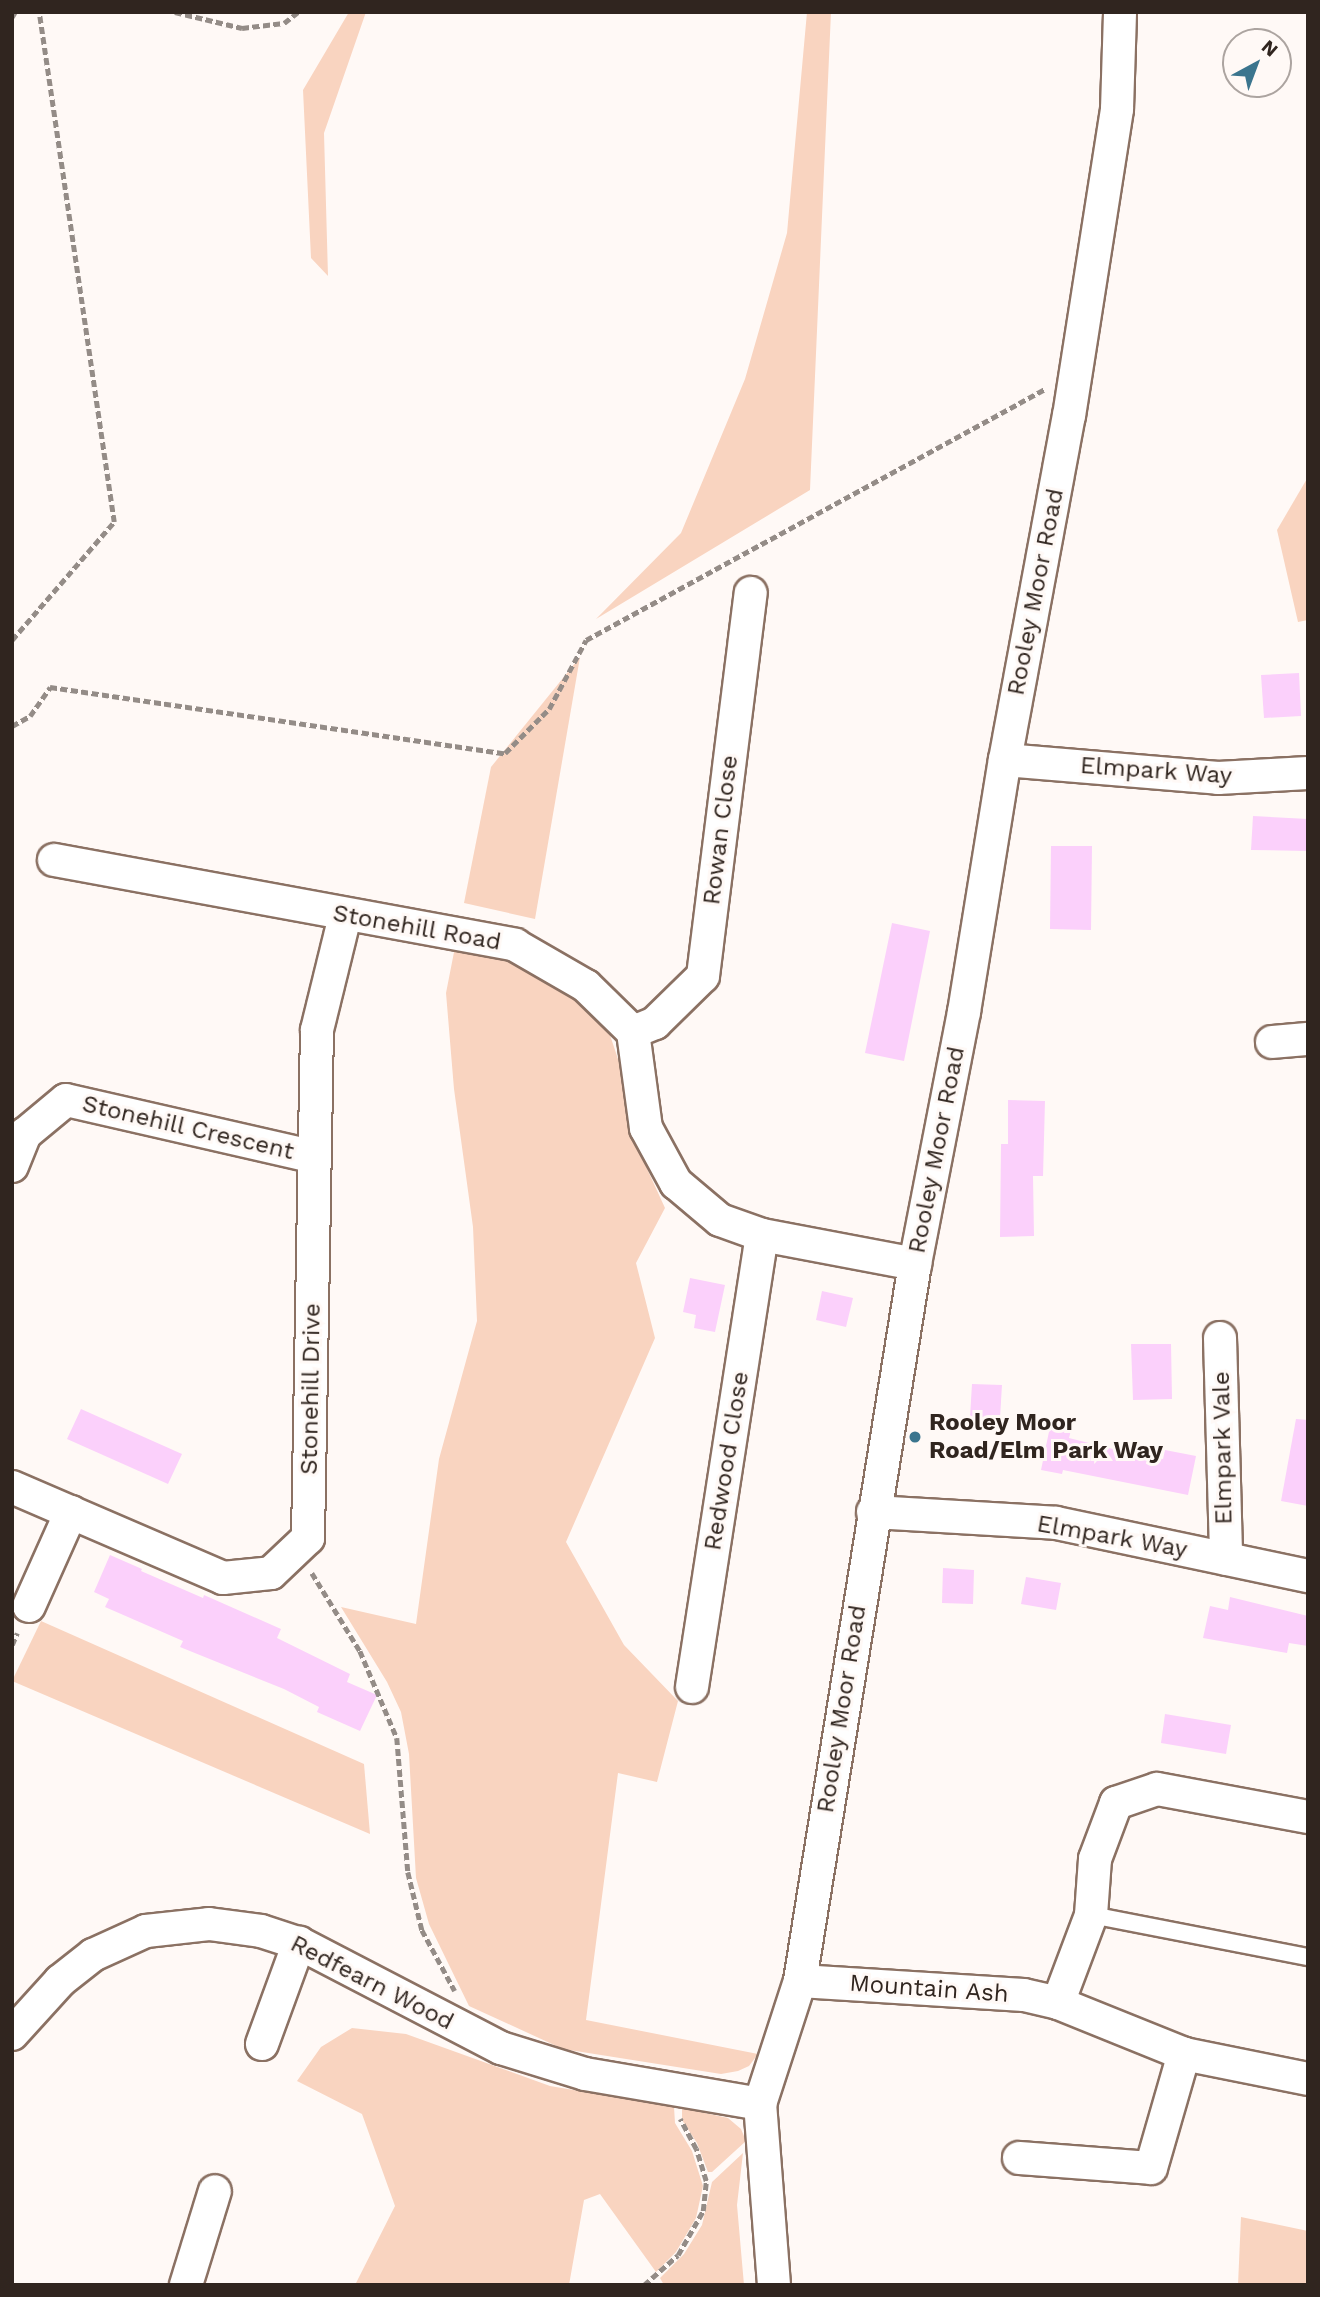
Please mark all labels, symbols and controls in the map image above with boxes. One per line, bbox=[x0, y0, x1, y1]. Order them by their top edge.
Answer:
north arrow bbox=[1222, 28, 1292, 98]
text: N bbox=[1257, 35, 1283, 62]
street label: Rooley Moor Road bbox=[1002, 486, 1070, 698]
street label: Elmpark Way bbox=[1079, 751, 1233, 791]
street label: Rowan Close bbox=[698, 753, 744, 907]
street label: Stonehill Road bbox=[330, 899, 504, 957]
street label: Rooley Moor Road bbox=[903, 1044, 971, 1256]
street label: Stonehill Crescent bbox=[79, 1090, 297, 1166]
street label: Stonehill Drive bbox=[295, 1303, 327, 1475]
street label: Redwood Close bbox=[699, 1369, 755, 1553]
street label: Elmpark Vale bbox=[1207, 1370, 1239, 1526]
place label: Rooley Moor Road/Elm Park Way bbox=[929, 1409, 1164, 1465]
marker: Rooley Moor Road/Elm Park Way bbox=[907, 1429, 923, 1445]
street label: Elmpark Way bbox=[1034, 1510, 1190, 1564]
street label: Rooley Moor Road bbox=[811, 1602, 873, 1816]
street label: Redfearn Wood bbox=[285, 1929, 459, 2037]
street label: Mountain Ash bbox=[848, 1969, 1010, 2009]

